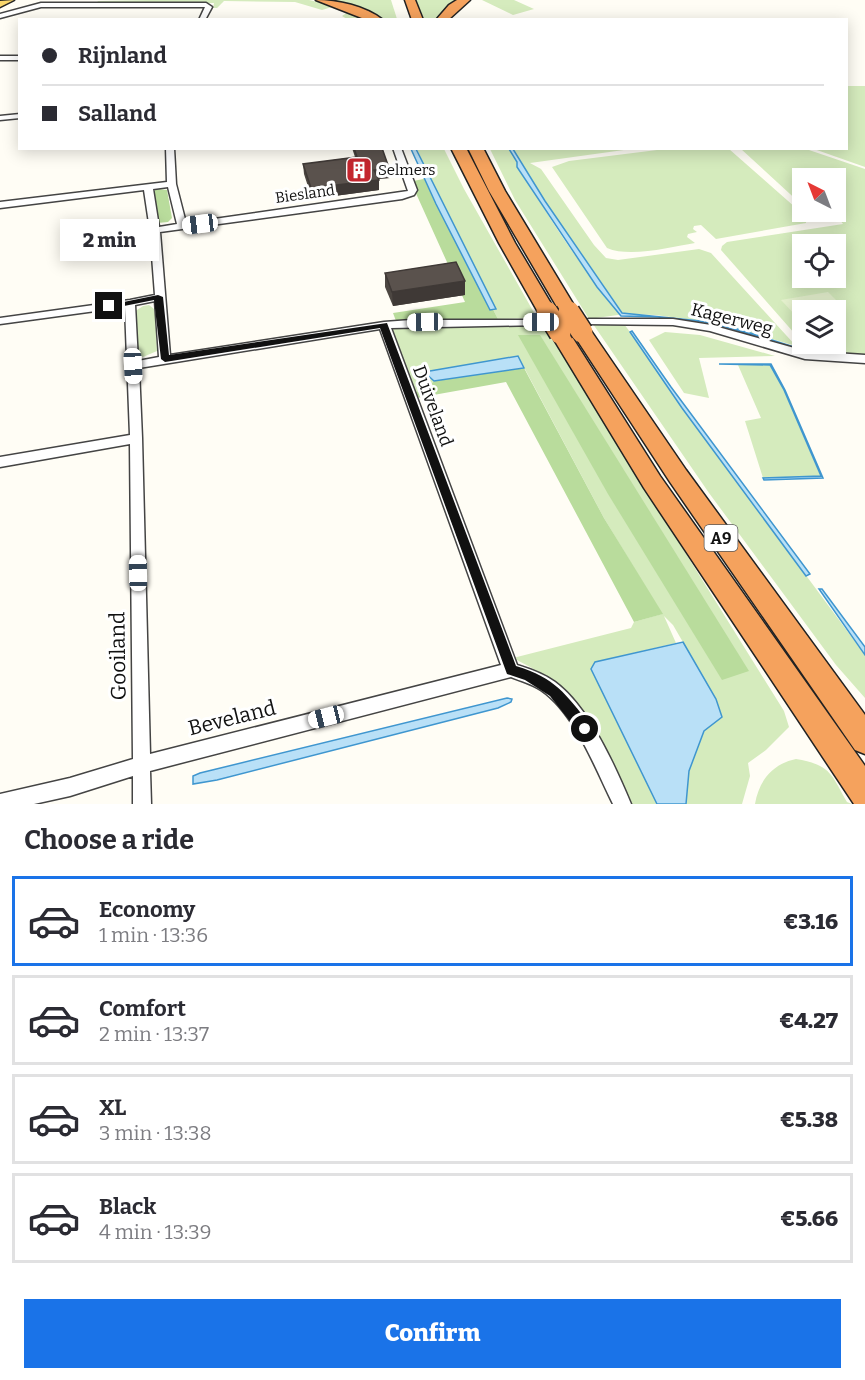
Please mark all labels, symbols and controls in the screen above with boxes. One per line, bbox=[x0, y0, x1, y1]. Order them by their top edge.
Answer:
text: Rijnland bbox=[78, 42, 167, 69]
text: Salland bbox=[78, 100, 157, 127]
building icon: Selmers bbox=[344, 155, 374, 185]
place label: Selmers bbox=[378, 161, 435, 179]
north arrow bbox=[792, 168, 846, 222]
map controls bbox=[792, 168, 846, 354]
street label: Biesland bbox=[274, 181, 336, 207]
car bbox=[181, 213, 219, 235]
callout: 2 min bbox=[60, 219, 158, 261]
text: 2 min bbox=[83, 228, 136, 252]
button: locate bbox=[792, 234, 846, 288]
route end bbox=[95, 292, 122, 319]
street label: Kagerweg bbox=[689, 298, 775, 340]
button: layers bbox=[792, 300, 846, 354]
car bbox=[407, 313, 443, 331]
car bbox=[523, 313, 559, 331]
car bbox=[123, 348, 143, 384]
street label: Duiveland bbox=[408, 362, 458, 450]
road number: A9 bbox=[704, 525, 738, 551]
car bbox=[129, 555, 147, 591]
street label: Gooiland bbox=[104, 611, 132, 701]
street label: Beveland bbox=[185, 695, 279, 741]
car bbox=[306, 704, 346, 730]
route start bbox=[571, 715, 598, 742]
text: Choose a ride bbox=[24, 824, 194, 856]
icon: car bbox=[27, 894, 81, 948]
text: Economy bbox=[99, 896, 195, 923]
text: €3.16 bbox=[783, 908, 838, 935]
text: 1 min · 13:36 bbox=[99, 923, 208, 947]
icon: car bbox=[27, 993, 81, 1047]
text: Comfort bbox=[99, 995, 186, 1022]
text: €4.27 bbox=[779, 1007, 838, 1034]
text: 2 min · 13:37 bbox=[99, 1022, 209, 1046]
icon: car bbox=[27, 1092, 81, 1146]
text: XL bbox=[99, 1094, 126, 1121]
text: €5.38 bbox=[780, 1106, 838, 1133]
text: 3 min · 13:38 bbox=[99, 1121, 211, 1145]
icon: car bbox=[27, 1191, 81, 1245]
text: Black bbox=[99, 1193, 156, 1220]
text: €5.66 bbox=[780, 1205, 838, 1232]
text: 4 min · 13:39 bbox=[99, 1220, 211, 1244]
button: Confirm bbox=[24, 1299, 841, 1368]

